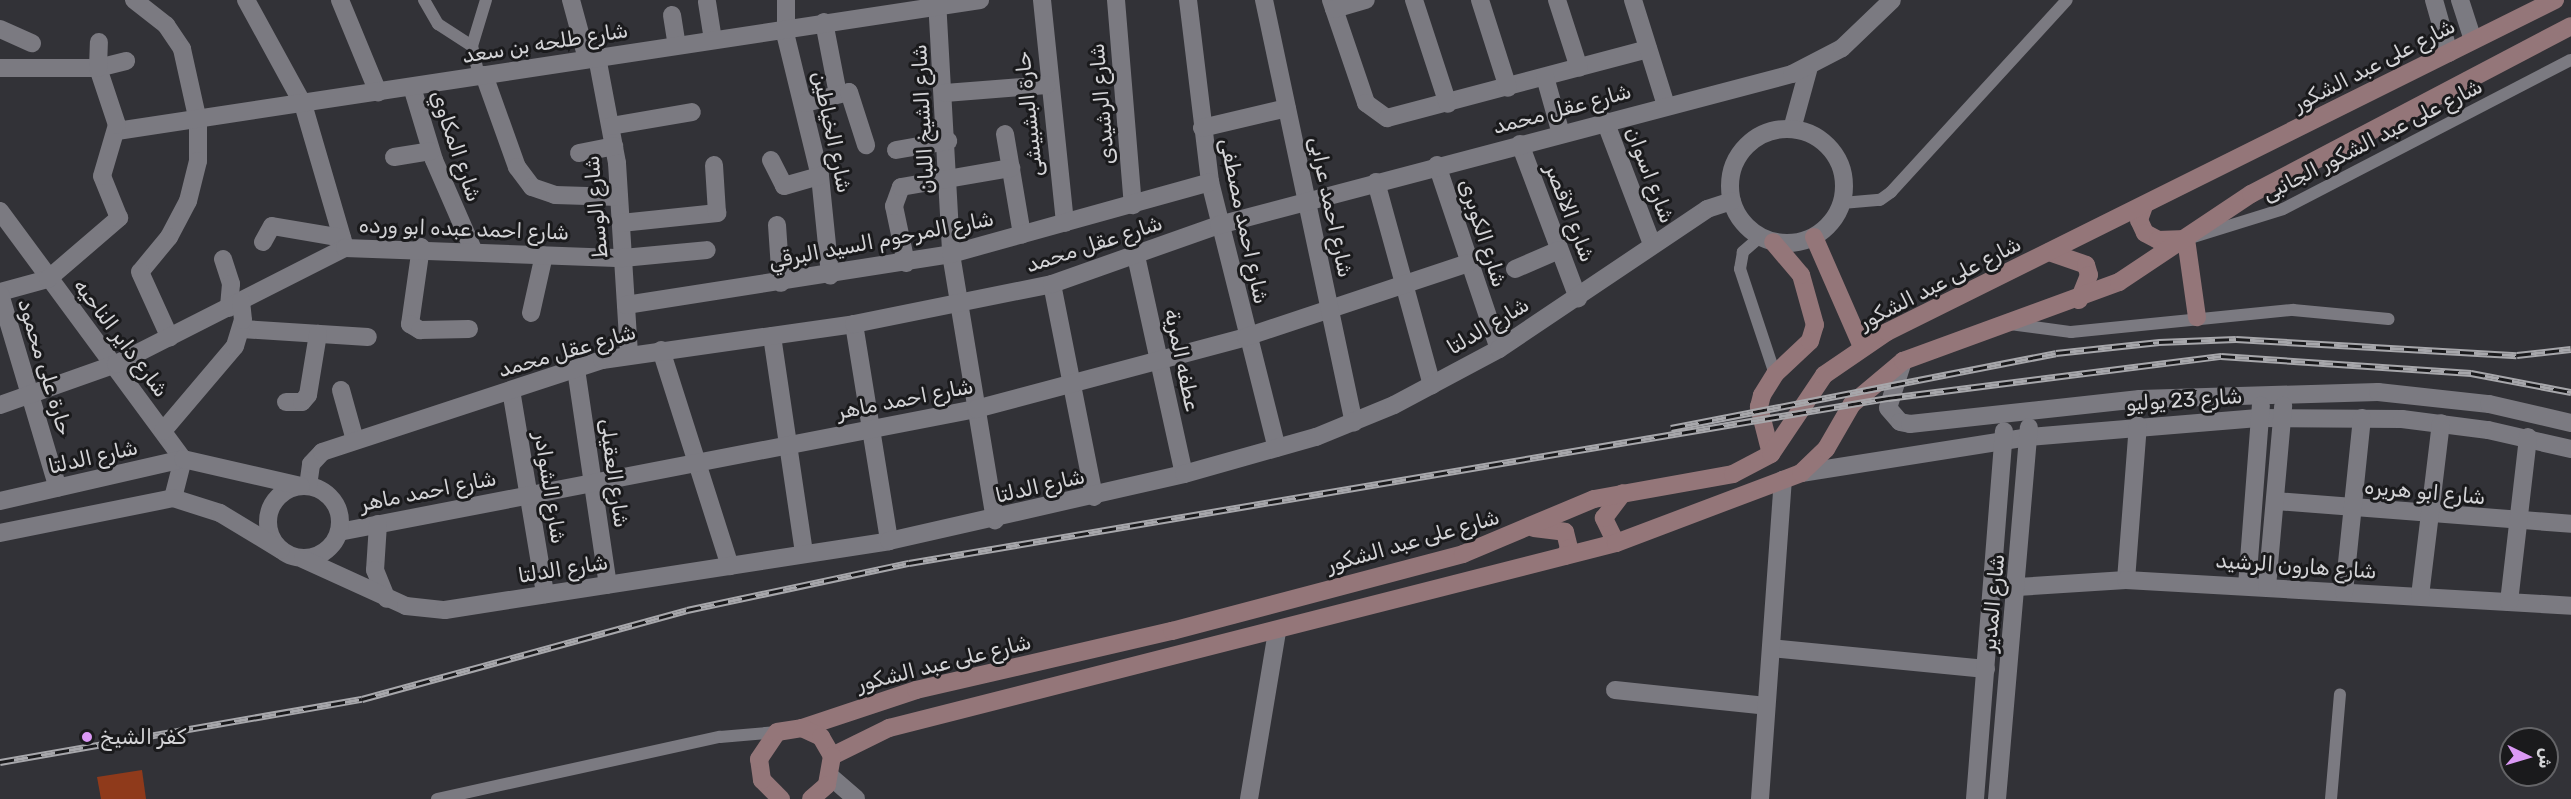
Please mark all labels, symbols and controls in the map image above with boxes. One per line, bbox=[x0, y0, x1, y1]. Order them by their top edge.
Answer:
street label: شارع على عبد الشكور bbox=[2289, 13, 2459, 117]
street label: شارع طلحه بن سعد bbox=[460, 17, 630, 69]
street label: شارع الرشيدى bbox=[1084, 42, 1120, 166]
street label: شارع الشيخ اللبان bbox=[906, 43, 940, 195]
street label: حارة البشبيشى bbox=[1010, 50, 1048, 178]
street label: شارع الخياطين bbox=[807, 69, 857, 195]
street label: شارع على عبد الشكور الجانبى bbox=[2258, 73, 2486, 207]
street label: شارع عقل محمد bbox=[1490, 78, 1634, 140]
street label: شارع المكاوي bbox=[425, 87, 487, 205]
street label: شارع اسوان bbox=[1620, 123, 1680, 227]
street label: شارع احمد عرابى bbox=[1304, 134, 1358, 280]
street label: شارع احمد مصطفى bbox=[1214, 136, 1274, 306]
street label: شارع الوسط bbox=[579, 154, 613, 260]
street label: شارع الاقصر bbox=[1540, 160, 1600, 266]
street label: شارع الكوبرى bbox=[1454, 176, 1512, 290]
street label: شارع المرحوم السيد البرقي bbox=[766, 206, 996, 274]
street label: شارع عقل محمد bbox=[1022, 210, 1166, 278]
street label: شارع احمد عبده ابو ورده bbox=[358, 213, 570, 245]
street label: شارع على عبد الشكور bbox=[1855, 231, 2025, 335]
street label: شارع داير الناحيه bbox=[68, 274, 174, 402]
street label: شارع الدلتا bbox=[1443, 292, 1533, 360]
street label: حارة على محمود bbox=[12, 296, 78, 438]
street label: عطفه المرية bbox=[1159, 307, 1205, 413]
street label: شارع عقل محمد bbox=[495, 319, 639, 383]
street label: شارع احمد ماهر bbox=[835, 373, 975, 425]
street label: شارع 23 يوليو bbox=[2125, 383, 2243, 417]
street label: شارع العقيلى bbox=[594, 417, 634, 529]
street label: شارع الشوادر bbox=[529, 430, 571, 546]
street label: شارع الدلتا bbox=[46, 434, 140, 480]
street label: شارع الدلتا bbox=[993, 463, 1087, 509]
street label: شارع احمد ماهر bbox=[358, 465, 498, 517]
street label: شارع ابو هريره bbox=[2363, 474, 2487, 510]
street label: شارع على عبد الشكور bbox=[1324, 504, 1502, 578]
street label: شارع هارون الرشيد bbox=[2215, 548, 2377, 584]
street label: شارع الدلتا bbox=[516, 549, 610, 589]
street label: شارع المدير bbox=[1976, 553, 2010, 653]
street label: شارع على عبد الشكور bbox=[854, 629, 1034, 697]
place label: كفر الشيخ bbox=[100, 724, 186, 750]
north arrow bbox=[2499, 727, 2559, 787]
marker: كفر الشيخ bbox=[78, 728, 96, 746]
text: ش bbox=[2535, 748, 2556, 769]

